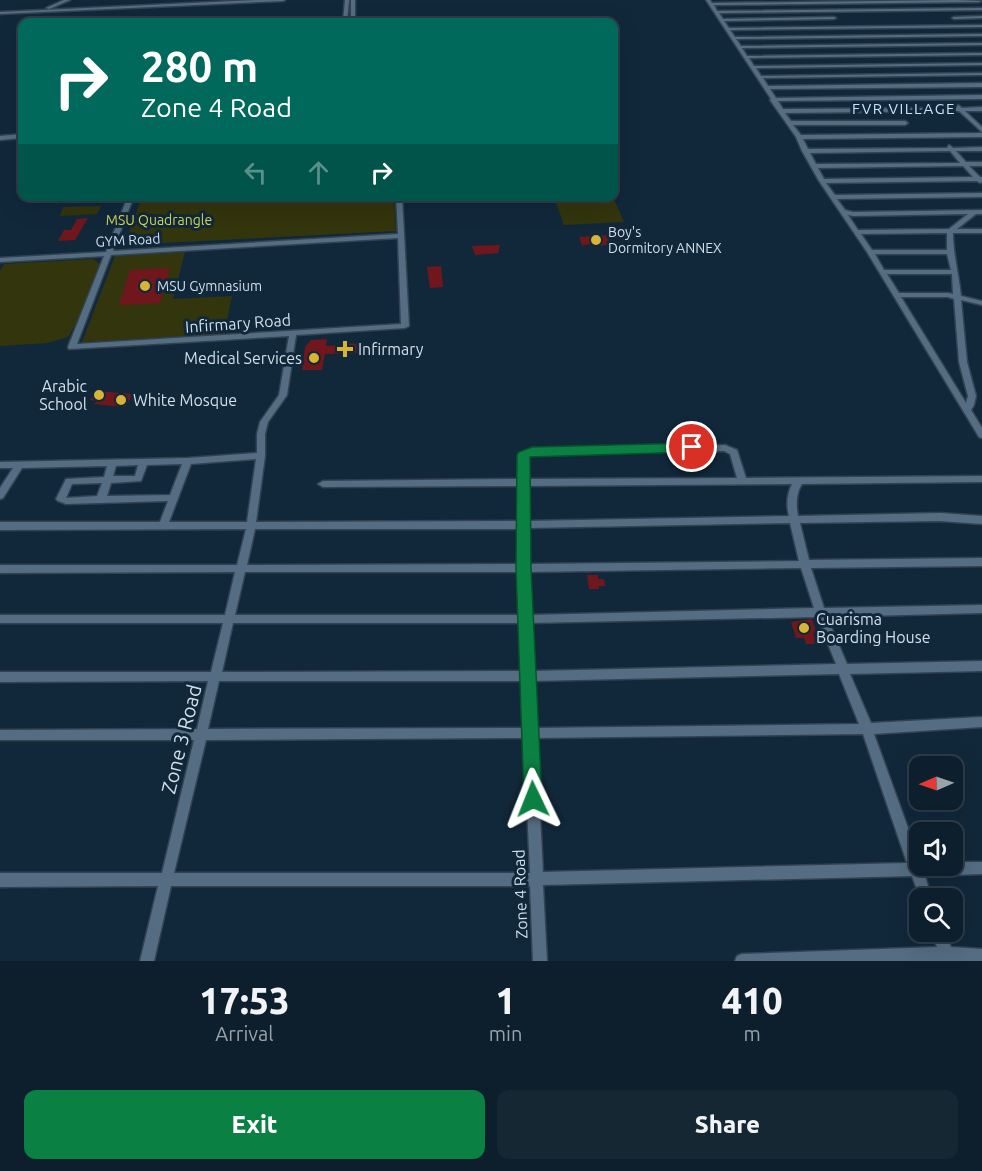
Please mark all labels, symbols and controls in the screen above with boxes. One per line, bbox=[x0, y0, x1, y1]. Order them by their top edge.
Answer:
icon: right bbox=[42, 42, 120, 120]
text: 280 m bbox=[141, 43, 258, 90]
text: Zone 4 Road bbox=[141, 92, 292, 122]
district label: FVR VILLAGE bbox=[852, 100, 956, 117]
icon: left bbox=[239, 156, 272, 189]
icon: ahead bbox=[302, 156, 335, 189]
icon: right bbox=[365, 156, 398, 189]
park label: MSU Quadrangle bbox=[106, 212, 212, 228]
place label: Boy's Dormitory ANNEX bbox=[608, 224, 722, 256]
street label: GYM Road bbox=[95, 230, 161, 250]
marker: Boy's Dormitory ANNEX bbox=[589, 233, 603, 247]
place label: MSU Gymnasium bbox=[157, 278, 262, 294]
marker: MSU Gymnasium bbox=[138, 279, 152, 293]
street label: Infirmary Road bbox=[185, 310, 291, 336]
marker: Infirmary bbox=[336, 340, 354, 358]
place label: Infirmary bbox=[358, 340, 424, 358]
place label: Medical Services bbox=[184, 349, 302, 367]
marker: Medical Services bbox=[307, 351, 321, 365]
place label: Arabic School bbox=[39, 377, 88, 413]
marker: Arabic School bbox=[92, 388, 106, 402]
place label: White Mosque bbox=[133, 391, 237, 409]
marker: White Mosque bbox=[114, 393, 128, 407]
pin bbox=[666, 421, 717, 472]
icon: arrive bbox=[675, 430, 708, 463]
place label: Cuarisma Boarding House bbox=[816, 610, 930, 646]
marker: Cuarisma Boarding House bbox=[797, 621, 811, 635]
street label: Zone 3 Road bbox=[156, 682, 206, 796]
north arrow bbox=[909, 756, 963, 810]
map controls bbox=[909, 756, 963, 942]
position arrow bbox=[501, 767, 565, 831]
button: sound bbox=[909, 822, 963, 876]
street label: Zone 4 Road bbox=[509, 849, 531, 939]
button: search bbox=[909, 888, 963, 942]
text: 17:53 bbox=[199, 980, 289, 1021]
text: 1 bbox=[495, 980, 516, 1021]
text: 410 bbox=[722, 980, 783, 1021]
text: Arrival bbox=[215, 1022, 274, 1045]
text: min bbox=[489, 1022, 522, 1045]
text: m bbox=[744, 1022, 761, 1045]
button: Exit bbox=[24, 1090, 485, 1159]
button: Share bbox=[497, 1090, 958, 1159]

